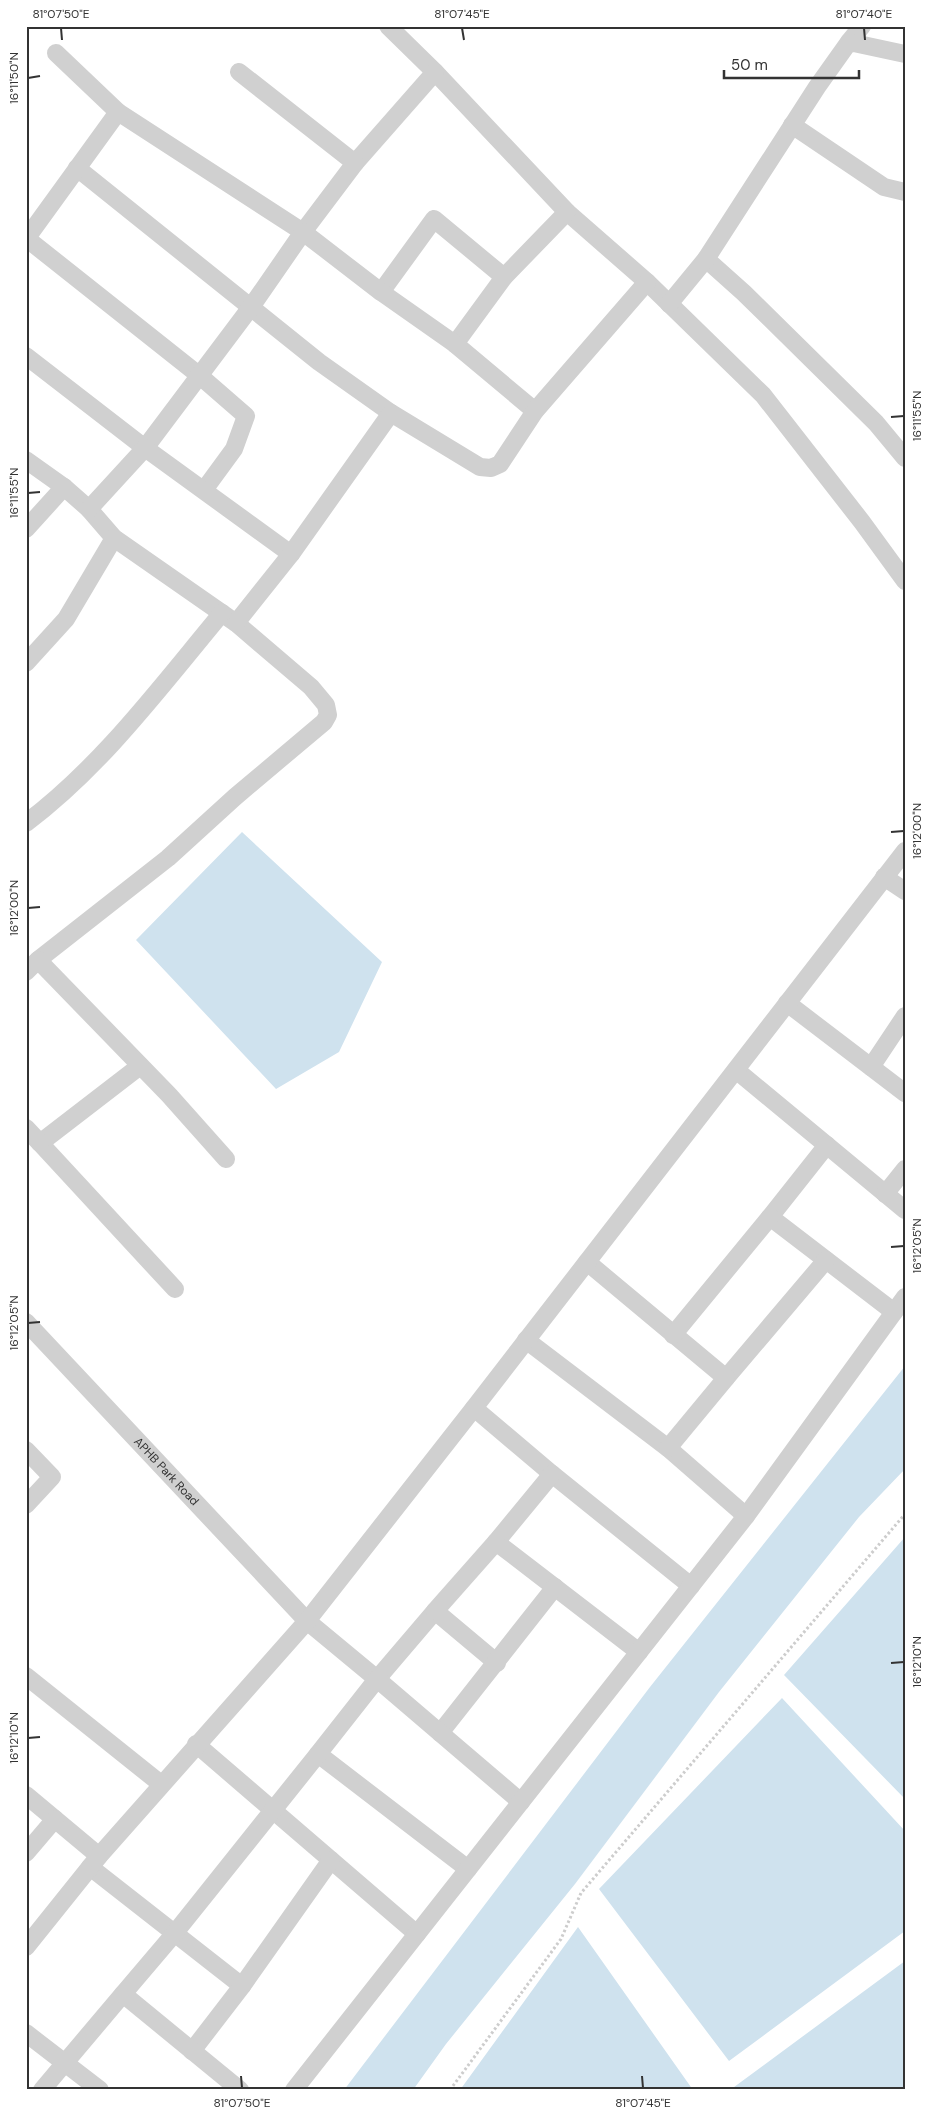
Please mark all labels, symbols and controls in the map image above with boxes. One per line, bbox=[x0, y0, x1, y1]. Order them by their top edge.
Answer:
text: 81°07'50"E bbox=[32, 6, 90, 22]
text: 81°07'45"E bbox=[434, 6, 490, 22]
text: 81°07'40"E bbox=[836, 6, 893, 22]
scale bar bbox=[724, 48, 858, 80]
text: 16°11'50"N bbox=[6, 52, 22, 104]
text: 50 m bbox=[731, 55, 768, 75]
text: 16°11'55"N bbox=[909, 391, 925, 441]
text: 16°11'55"N bbox=[6, 468, 22, 518]
text: 16°12'00"N bbox=[909, 803, 925, 859]
text: 16°12'00"N bbox=[6, 880, 22, 936]
text: 16°12'05"N bbox=[909, 1218, 925, 1274]
text: 16°12'05"N bbox=[6, 1295, 22, 1351]
street label: APHB Park Road bbox=[130, 1434, 203, 1509]
text: 16°12'10"N bbox=[909, 1636, 925, 1688]
text: 16°12'10"N bbox=[6, 1712, 22, 1764]
text: 81°07'50"E bbox=[213, 2095, 271, 2111]
text: 81°07'45"E bbox=[615, 2095, 671, 2111]

